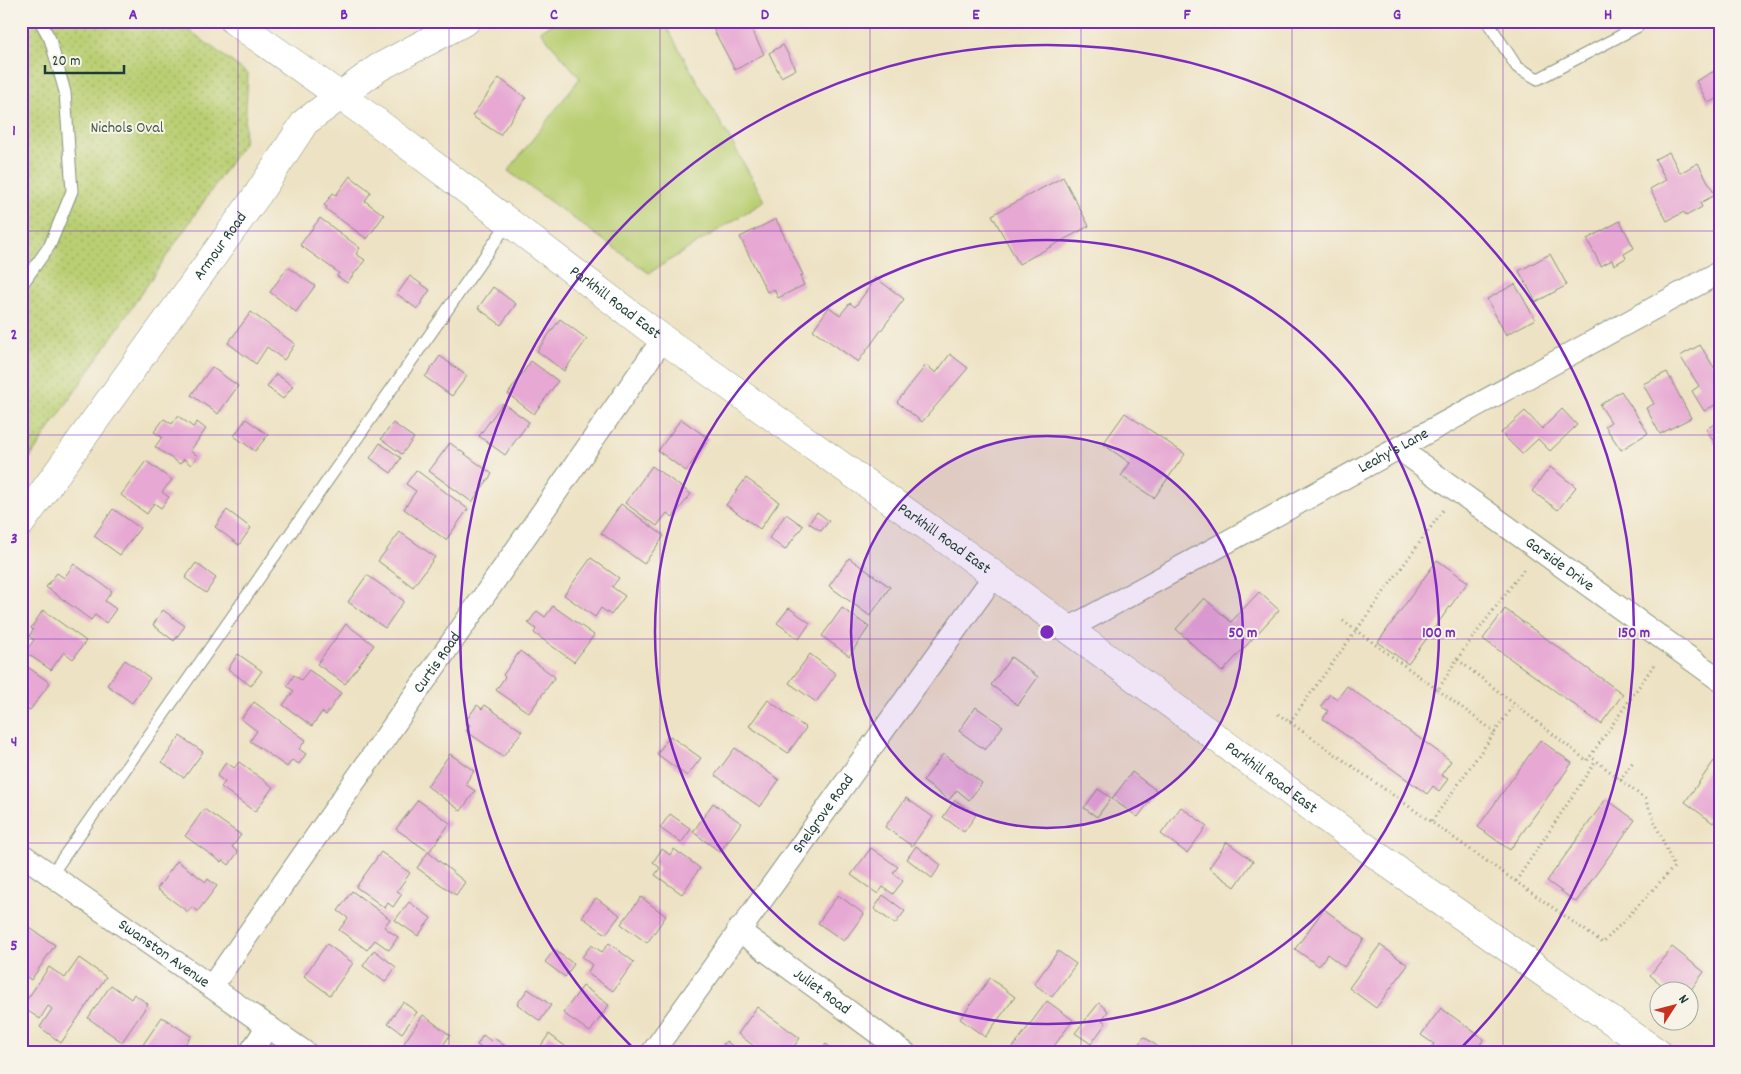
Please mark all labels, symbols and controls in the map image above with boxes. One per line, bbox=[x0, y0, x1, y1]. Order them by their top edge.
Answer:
text: A bbox=[129, 4, 138, 27]
text: B bbox=[340, 4, 348, 27]
text: C bbox=[550, 4, 558, 27]
text: D bbox=[761, 4, 770, 27]
text: E bbox=[972, 4, 980, 27]
text: F bbox=[1183, 4, 1191, 27]
text: G bbox=[1393, 4, 1401, 27]
text: H bbox=[1604, 4, 1612, 27]
scale bar bbox=[45, 42, 124, 74]
text: 20 m bbox=[52, 51, 80, 73]
park label: Nichols Oval bbox=[90, 117, 164, 140]
text: 1 bbox=[12, 120, 16, 143]
street label: Armour Road bbox=[188, 207, 253, 285]
street label: Parkhill Road East bbox=[564, 260, 666, 345]
text: 2 bbox=[11, 324, 18, 347]
street label: Leahy's Lane bbox=[1354, 422, 1433, 479]
street label: Parkhill Road East bbox=[893, 497, 996, 580]
text: 3 bbox=[10, 528, 18, 551]
street label: Garside Drive bbox=[1520, 532, 1599, 597]
centre of rings bbox=[1038, 623, 1056, 641]
text: 50 m bbox=[1229, 623, 1257, 645]
text: 100 m bbox=[1422, 623, 1456, 645]
text: 150 m bbox=[1618, 623, 1650, 645]
street label: Curtis Road bbox=[408, 628, 467, 698]
text: 4 bbox=[11, 731, 17, 754]
street label: Parkhill Road East bbox=[1220, 736, 1322, 820]
street label: Snelgrove Road bbox=[787, 770, 860, 858]
street label: Swanston Avenue bbox=[113, 914, 214, 994]
text: 5 bbox=[10, 935, 18, 958]
street label: Juliet Road bbox=[788, 963, 855, 1021]
north arrow bbox=[1648, 982, 1698, 1032]
text: N bbox=[1673, 991, 1693, 1008]

